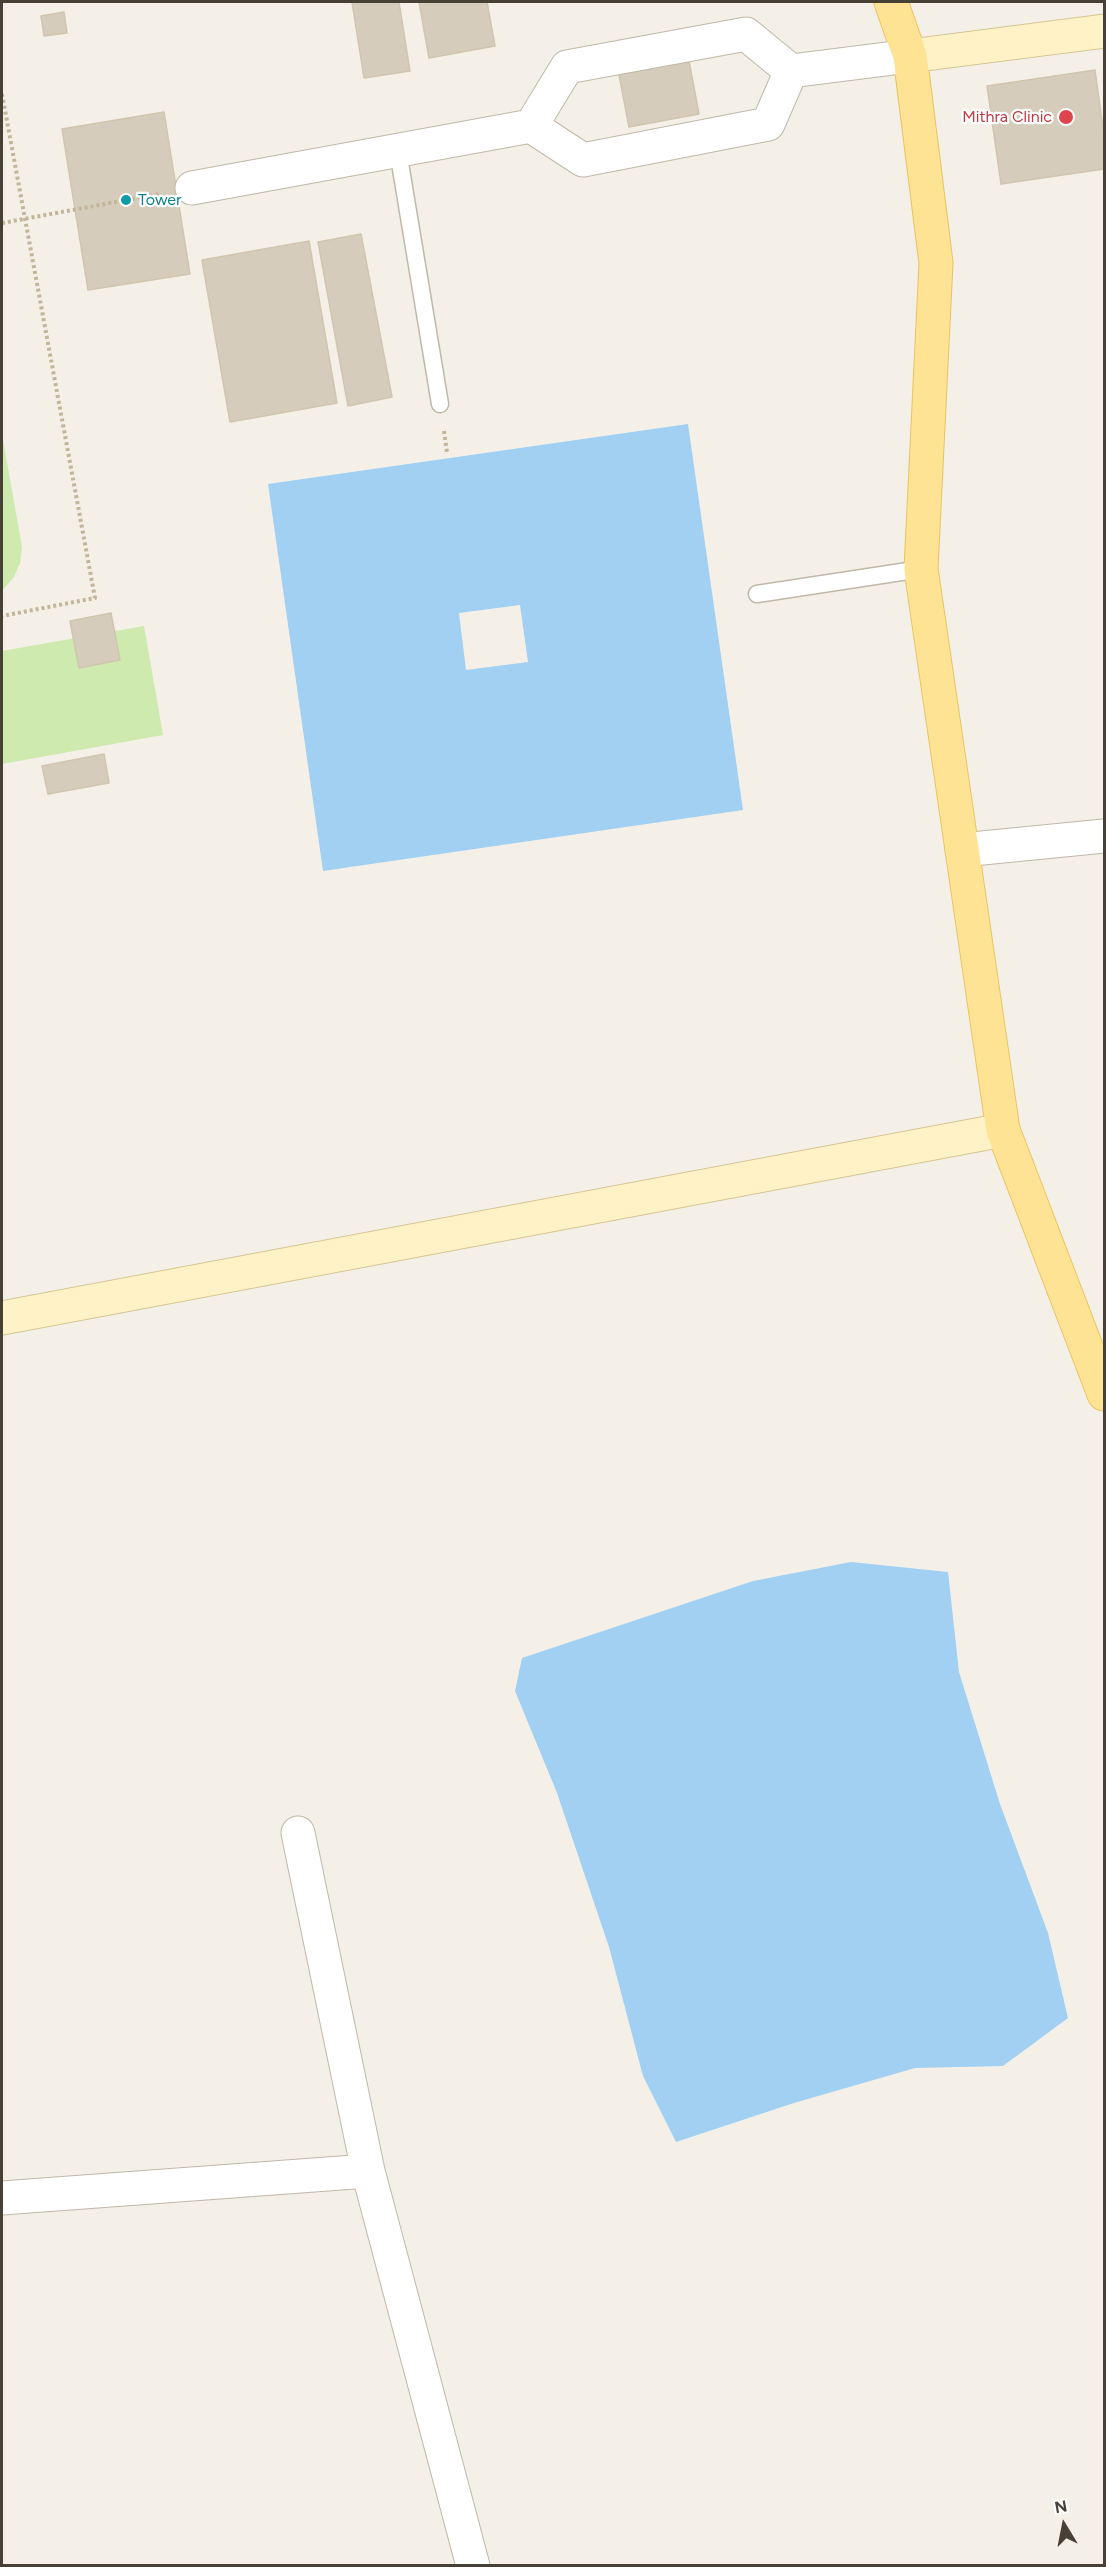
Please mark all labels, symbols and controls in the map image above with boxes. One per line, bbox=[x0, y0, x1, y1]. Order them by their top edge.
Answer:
place label: Mithra Clinic bbox=[962, 107, 1052, 127]
marker: Mithra Clinic bbox=[1057, 108, 1075, 126]
place label: Tower bbox=[138, 190, 181, 210]
marker: Tower bbox=[119, 193, 133, 207]
north arrow bbox=[1034, 2495, 1094, 2555]
text: N bbox=[1053, 2496, 1069, 2517]

